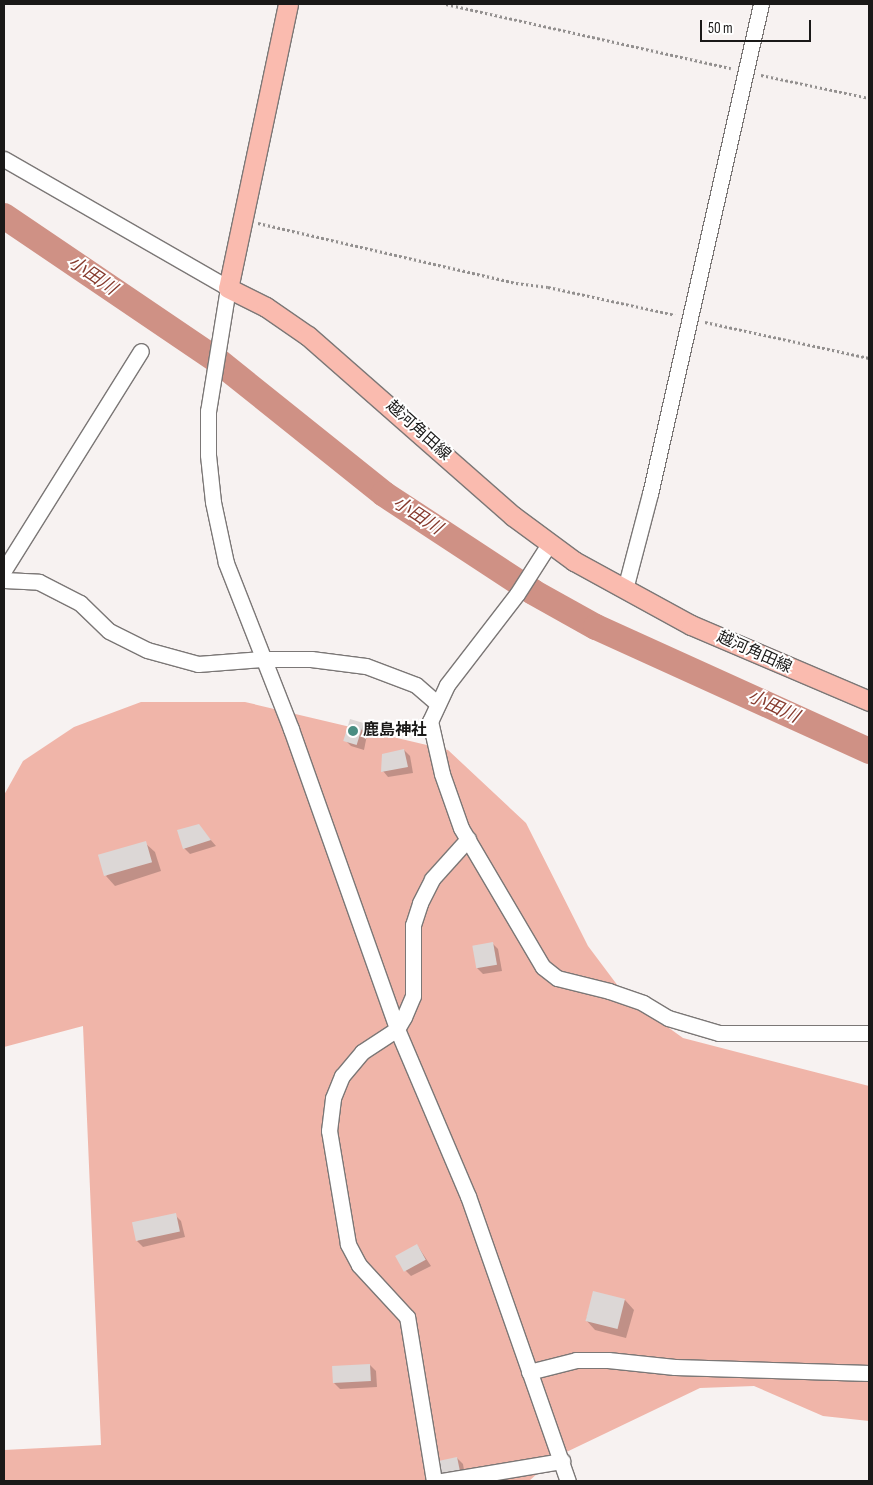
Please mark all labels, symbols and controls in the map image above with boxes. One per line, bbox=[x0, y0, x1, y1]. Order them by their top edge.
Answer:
scale bar bbox=[703, 10, 814, 42]
text: 50 m bbox=[708, 19, 733, 38]
water label: 小田川 bbox=[64, 252, 120, 300]
street label: 越河角田線 bbox=[382, 397, 454, 465]
water label: 小田川 bbox=[388, 492, 446, 540]
street label: 越河角田線 bbox=[714, 628, 794, 678]
water label: 小田川 bbox=[744, 686, 802, 728]
place label: 鹿島神社 bbox=[363, 721, 427, 741]
marker: 鹿島神社 bbox=[347, 725, 359, 737]

